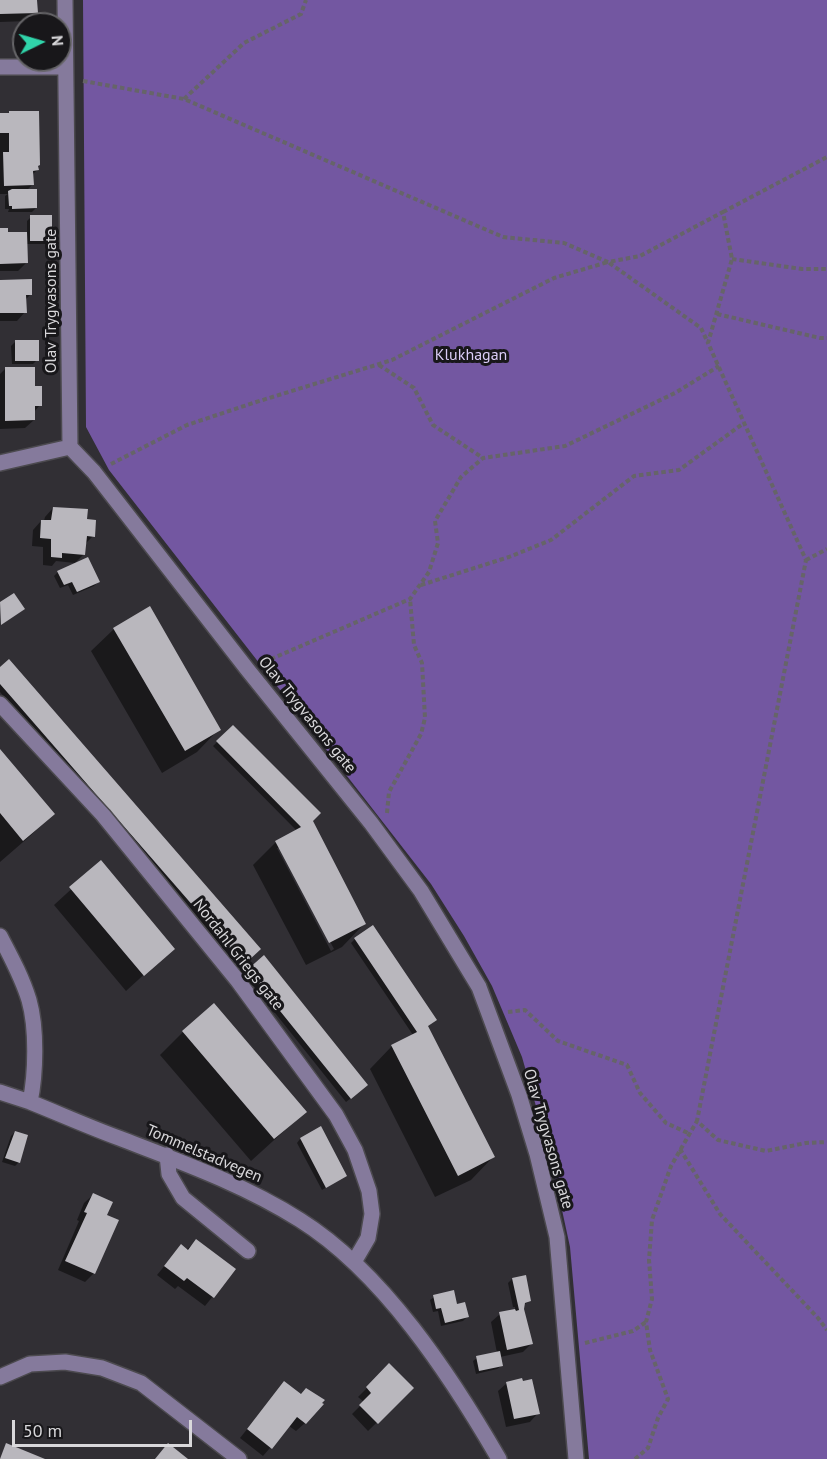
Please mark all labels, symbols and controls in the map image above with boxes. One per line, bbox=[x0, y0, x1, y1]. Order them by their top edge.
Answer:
north arrow bbox=[12, 12, 72, 72]
text: N bbox=[48, 34, 68, 47]
street label: Olav Trygvasons gate bbox=[41, 229, 61, 373]
park label: Klukhagan bbox=[435, 345, 507, 365]
street label: Olav Trygvasons gate bbox=[254, 653, 360, 777]
street label: Nordahl Griegs gate bbox=[189, 896, 287, 1014]
street label: Olav Trygvasons gate bbox=[519, 1067, 577, 1211]
street label: Tommelstadvegen bbox=[143, 1121, 265, 1187]
scale bar bbox=[15, 1408, 195, 1446]
text: 50 m bbox=[23, 1419, 62, 1442]

